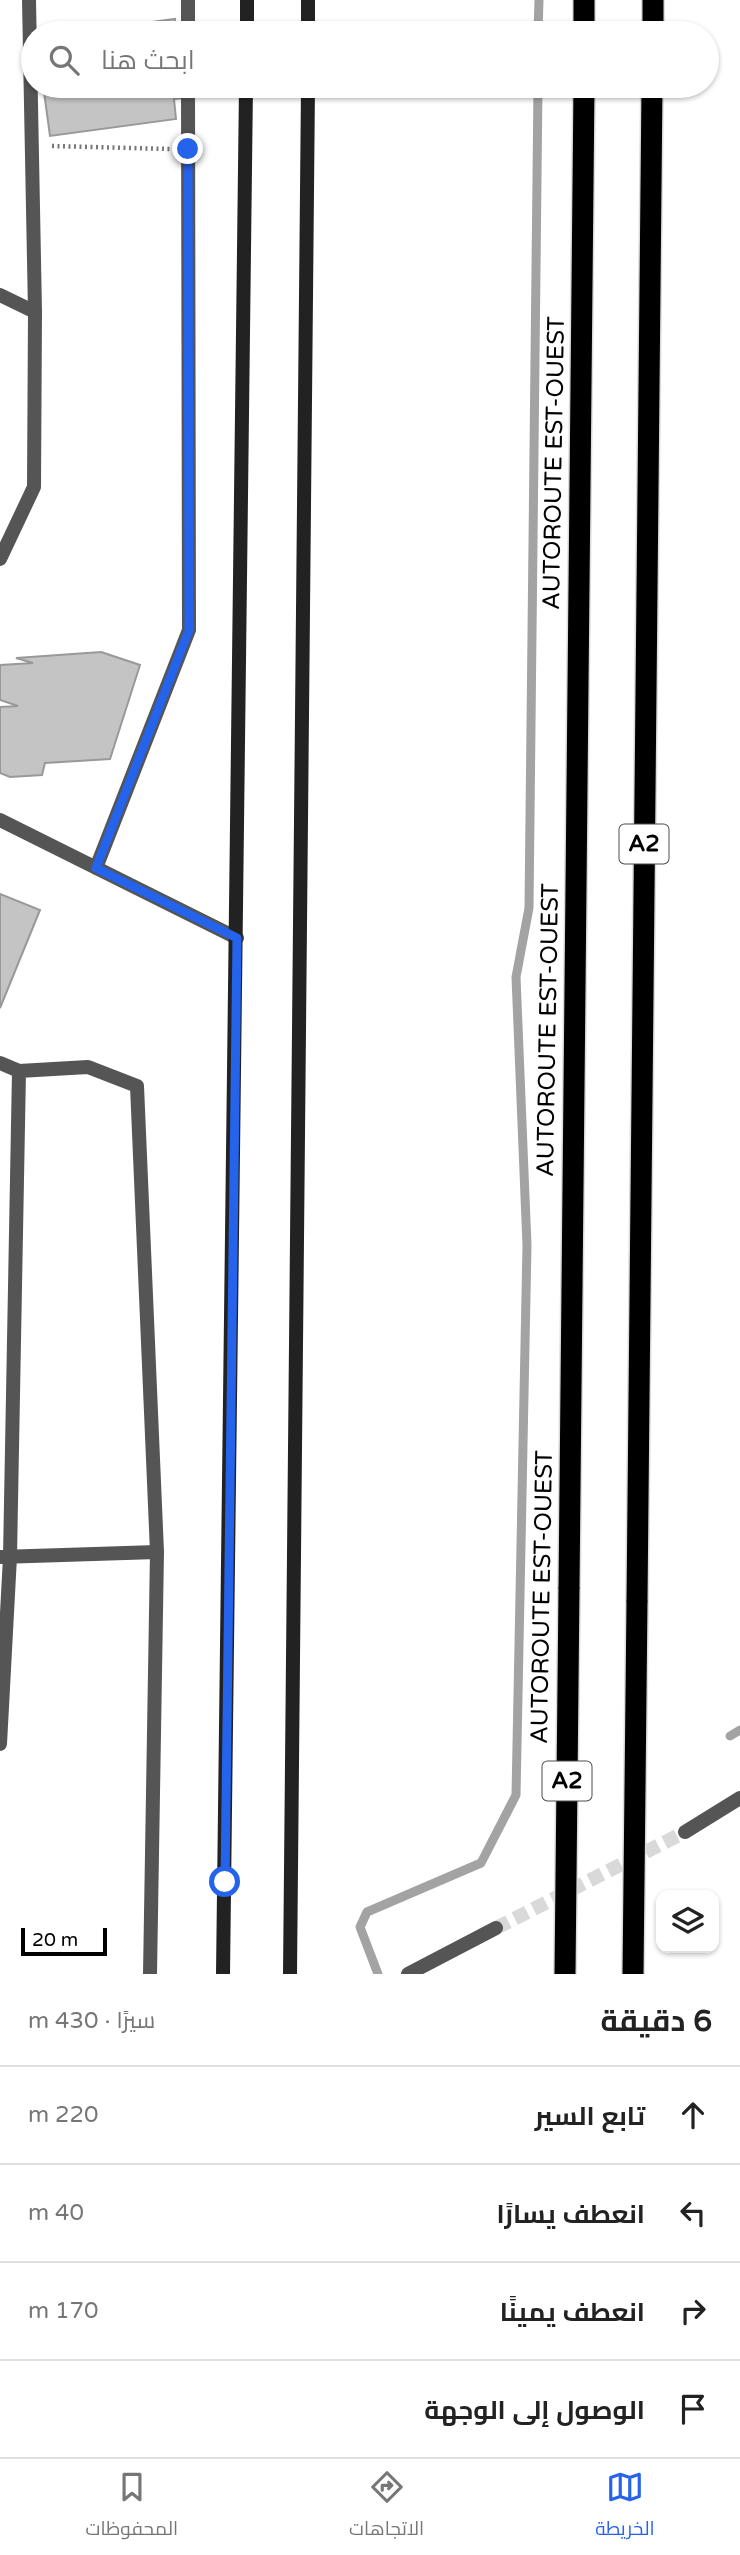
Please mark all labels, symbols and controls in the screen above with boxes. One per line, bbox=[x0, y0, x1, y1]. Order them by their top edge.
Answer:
search box bbox=[21, 21, 719, 98]
icon: search bbox=[45, 41, 83, 79]
text: ابحث هنا bbox=[101, 45, 195, 76]
route end bbox=[172, 133, 203, 164]
street label: AUTOROUTE EST-OUEST bbox=[537, 316, 571, 610]
road number: A2 bbox=[620, 824, 668, 864]
street label: AUTOROUTE EST-OUEST bbox=[531, 883, 565, 1177]
street label: AUTOROUTE EST-OUEST bbox=[525, 1450, 559, 1744]
road number: A2 bbox=[542, 1762, 592, 1800]
route start bbox=[209, 1866, 240, 1897]
map controls bbox=[656, 1890, 719, 1953]
button: layers bbox=[656, 1890, 719, 1953]
scale bar bbox=[21, 1925, 107, 1957]
text: 20 m bbox=[32, 1929, 78, 1951]
text: 6 دقيقة bbox=[601, 2003, 712, 2040]
text: سيرًا · 430 m bbox=[28, 2007, 155, 2035]
icon: ahead bbox=[674, 2096, 712, 2134]
text: 220 m bbox=[28, 2101, 98, 2129]
text: تابع السير bbox=[535, 2101, 645, 2132]
icon: left bbox=[674, 2194, 712, 2232]
text: 40 m bbox=[28, 2199, 84, 2227]
text: انعطف يسارًا bbox=[496, 2199, 645, 2230]
icon: right bbox=[674, 2292, 712, 2330]
text: 170 m bbox=[28, 2297, 98, 2325]
text: انعطف يمينًا bbox=[500, 2297, 645, 2328]
icon: arrive bbox=[674, 2390, 712, 2428]
text: الوصول إلى الوجهة bbox=[424, 2395, 645, 2426]
tab: المحفوظات bbox=[86, 2468, 178, 2546]
tab: الاتجاهات bbox=[349, 2468, 424, 2546]
tab: الخريطة bbox=[595, 2468, 655, 2546]

